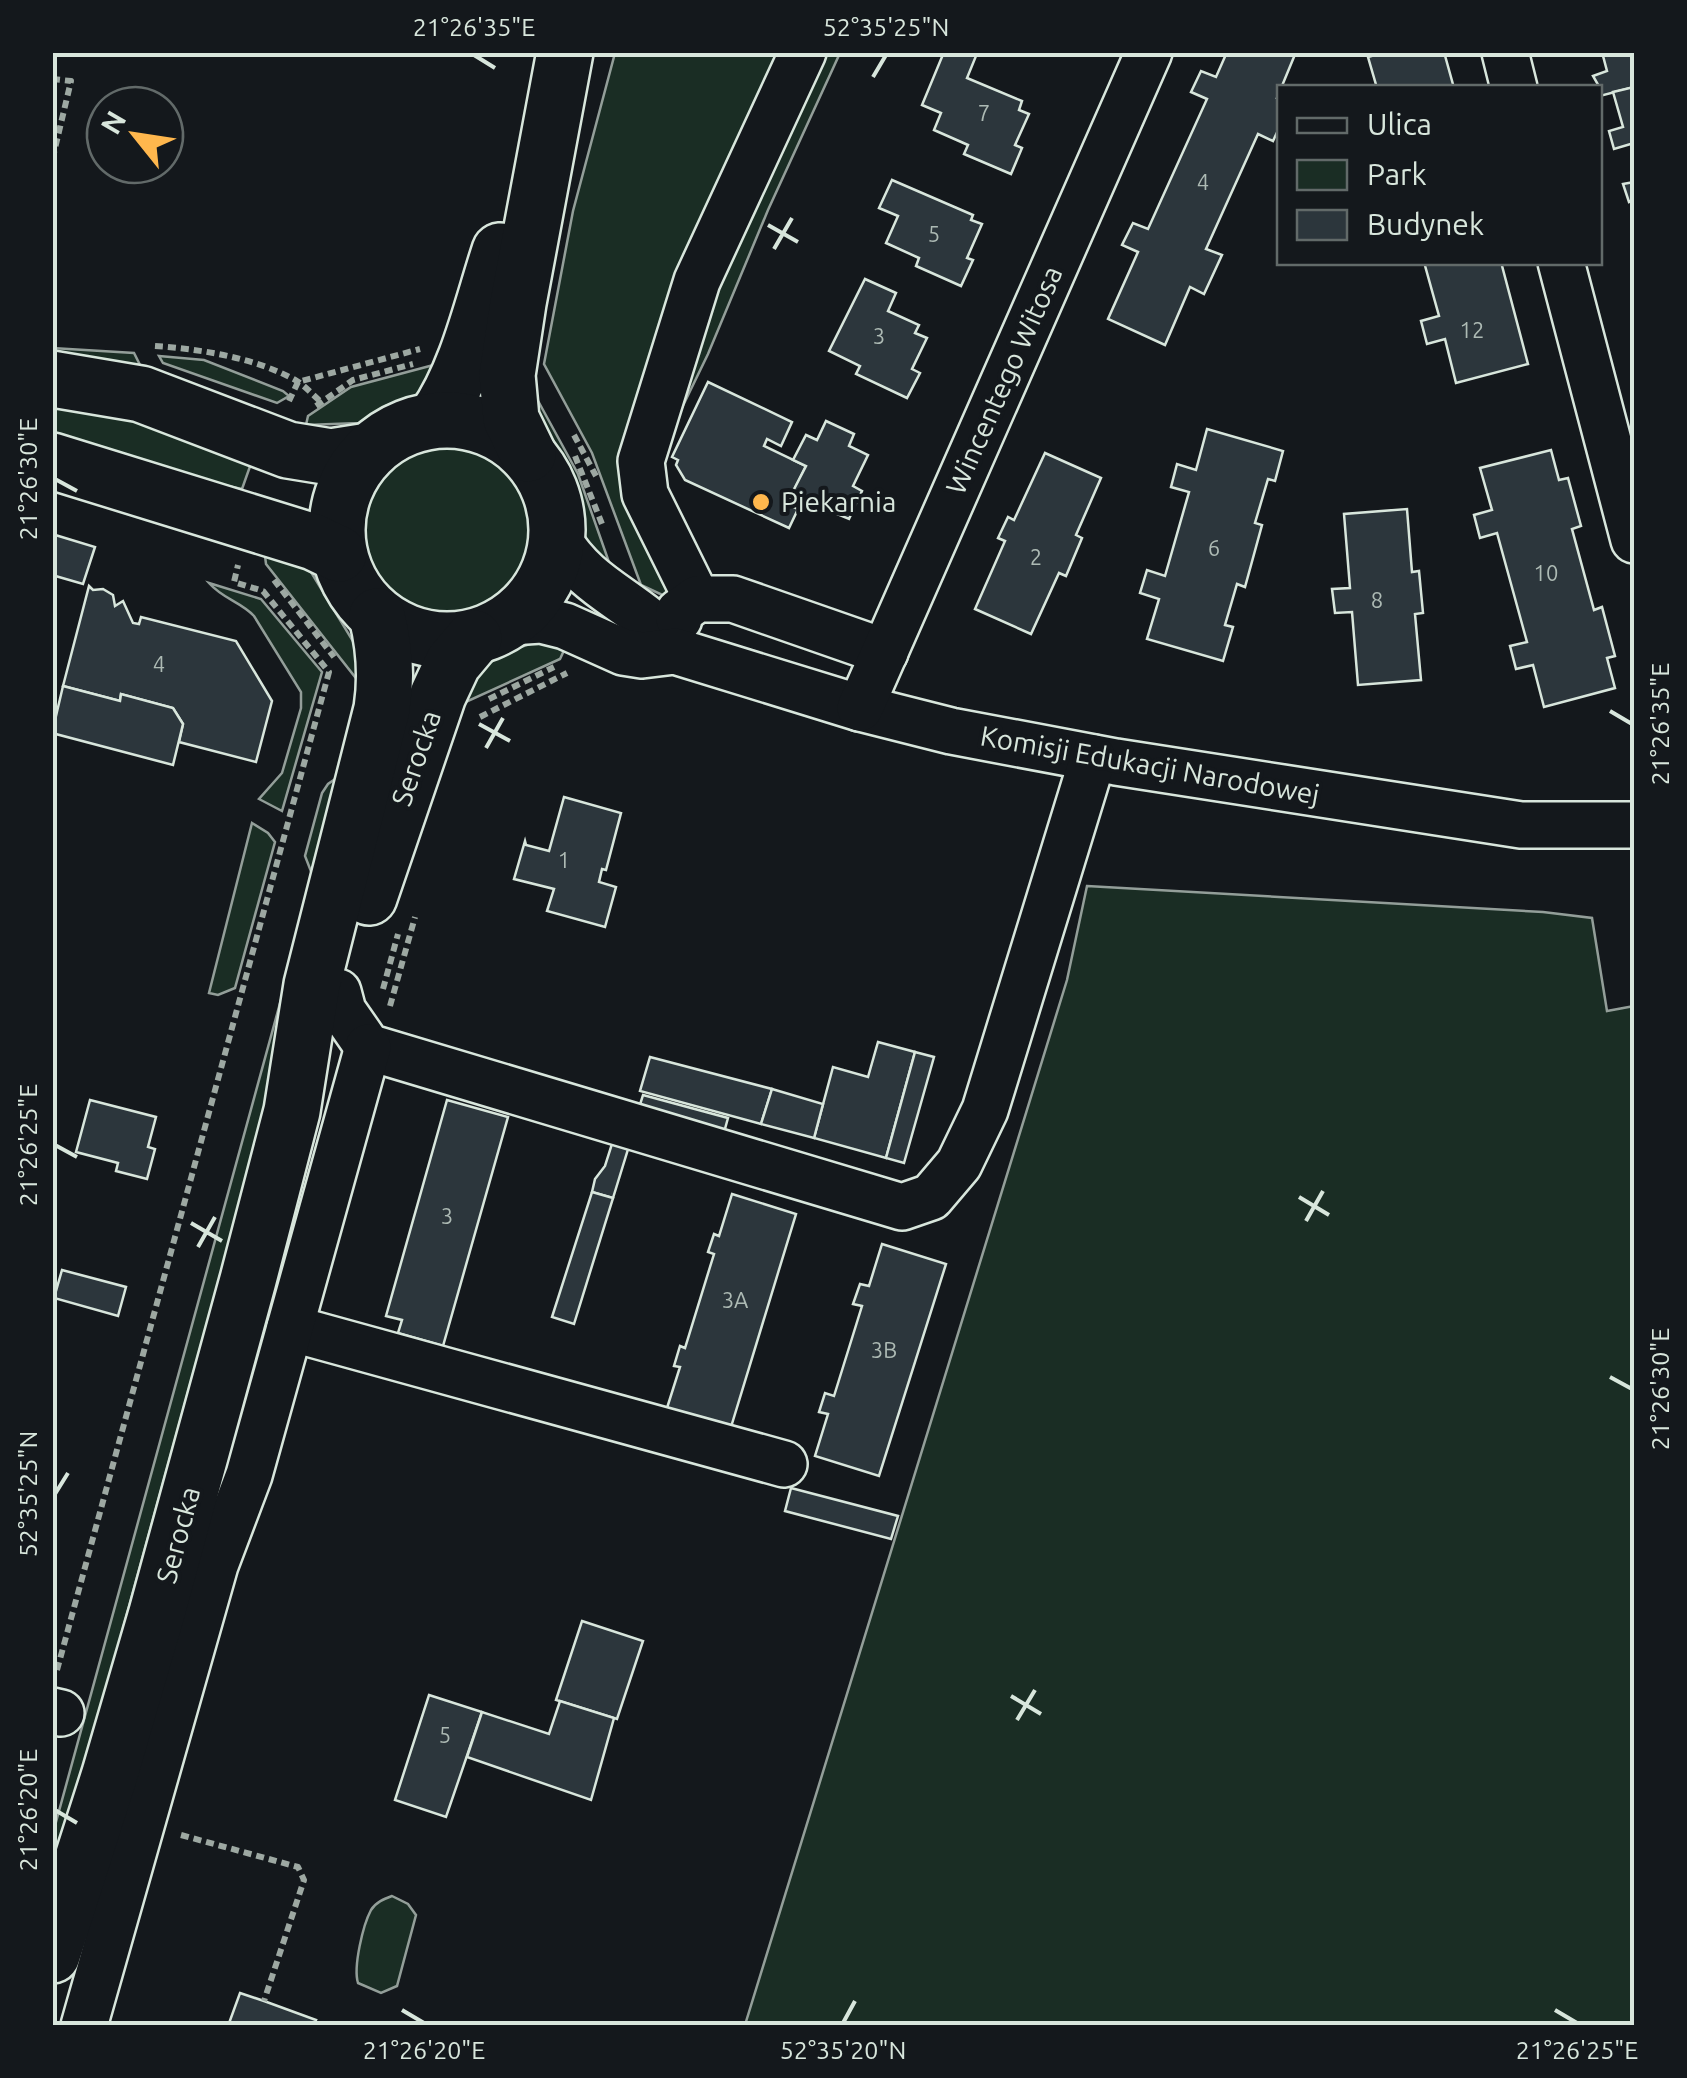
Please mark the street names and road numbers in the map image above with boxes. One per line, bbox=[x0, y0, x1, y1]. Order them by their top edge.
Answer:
street label: Wincentego Witosa bbox=[939, 261, 1068, 499]
street label: Serocka bbox=[385, 706, 446, 810]
street label: Komisji Edukacji Narodowej bbox=[978, 719, 1322, 810]
street label: Serocka bbox=[150, 1483, 205, 1587]

